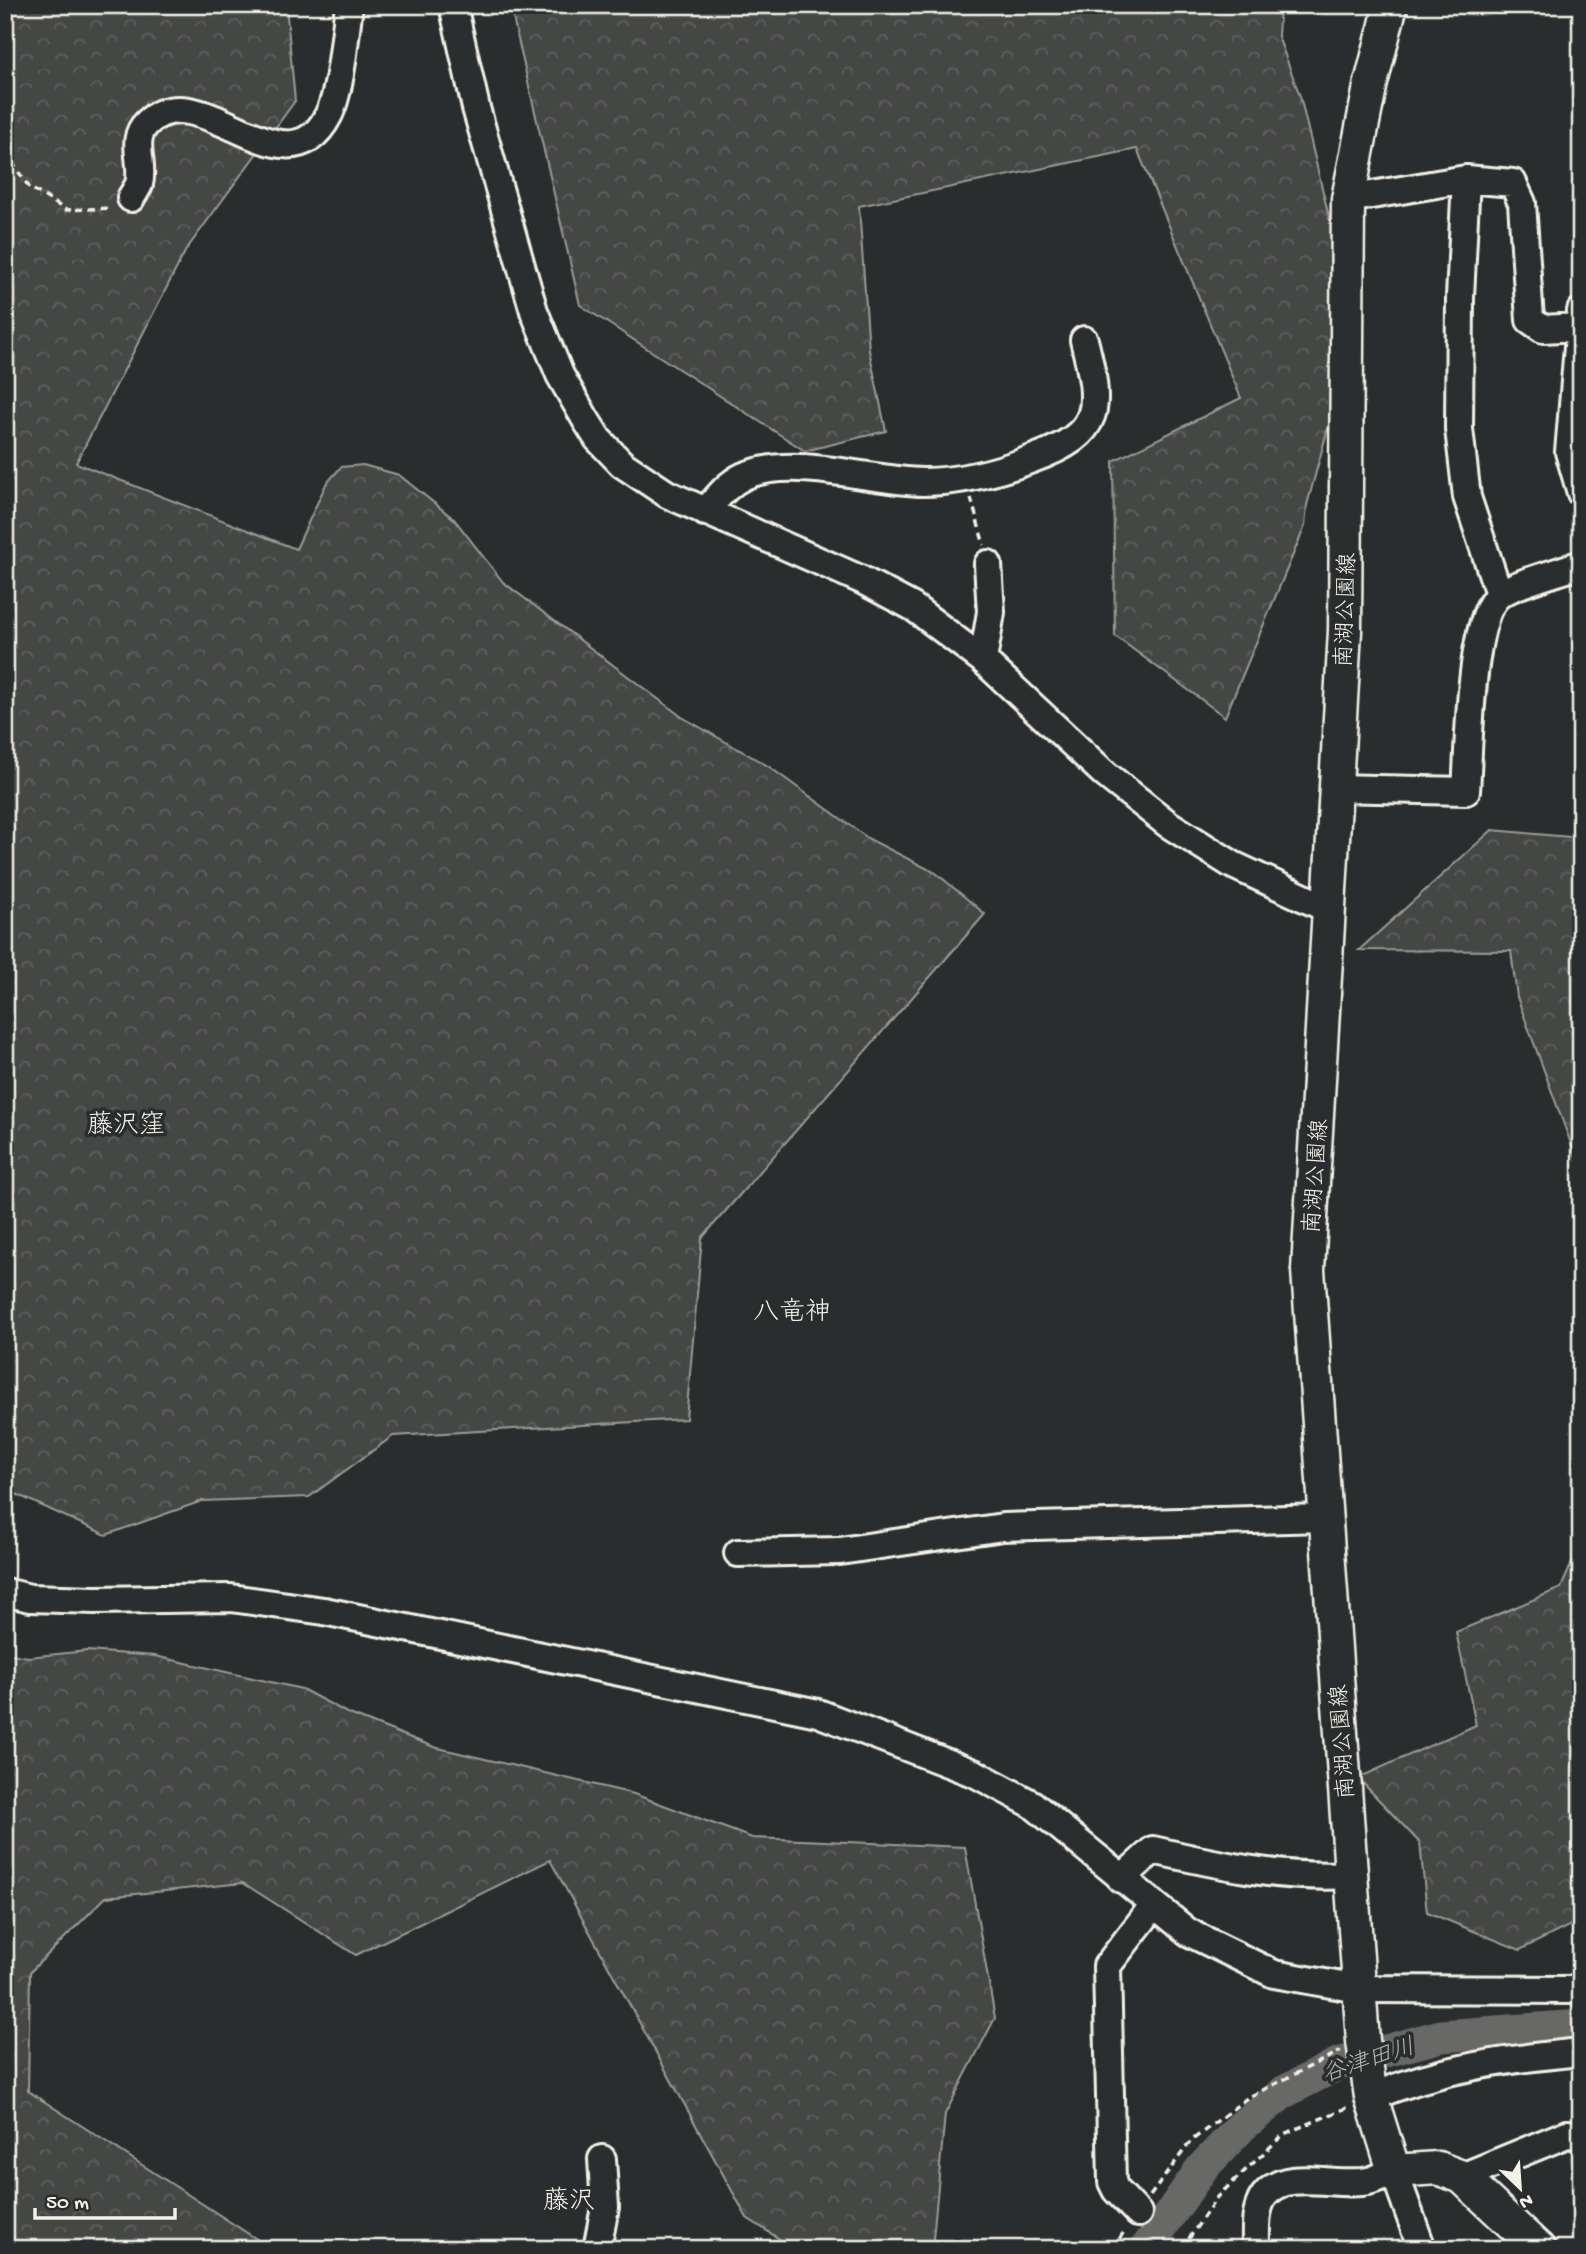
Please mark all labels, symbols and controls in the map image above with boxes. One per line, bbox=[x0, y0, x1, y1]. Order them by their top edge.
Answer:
street label: 南湖公園線 bbox=[1331, 552, 1363, 668]
district label: 藤沢窪 bbox=[87, 1110, 165, 1143]
street label: 南湖公園線 bbox=[1299, 1118, 1335, 1235]
district label: 八竜神 bbox=[753, 1297, 831, 1330]
street label: 南湖公園線 bbox=[1326, 1683, 1362, 1800]
water label: 谷津田川 bbox=[1319, 2033, 1419, 2091]
north arrow bbox=[1484, 2152, 1554, 2222]
scale bar bbox=[35, 2177, 175, 2221]
district label: 藤沢 bbox=[543, 2186, 595, 2219]
text: N bbox=[1515, 2187, 1536, 2213]
text: 50 m bbox=[46, 2192, 89, 2217]

